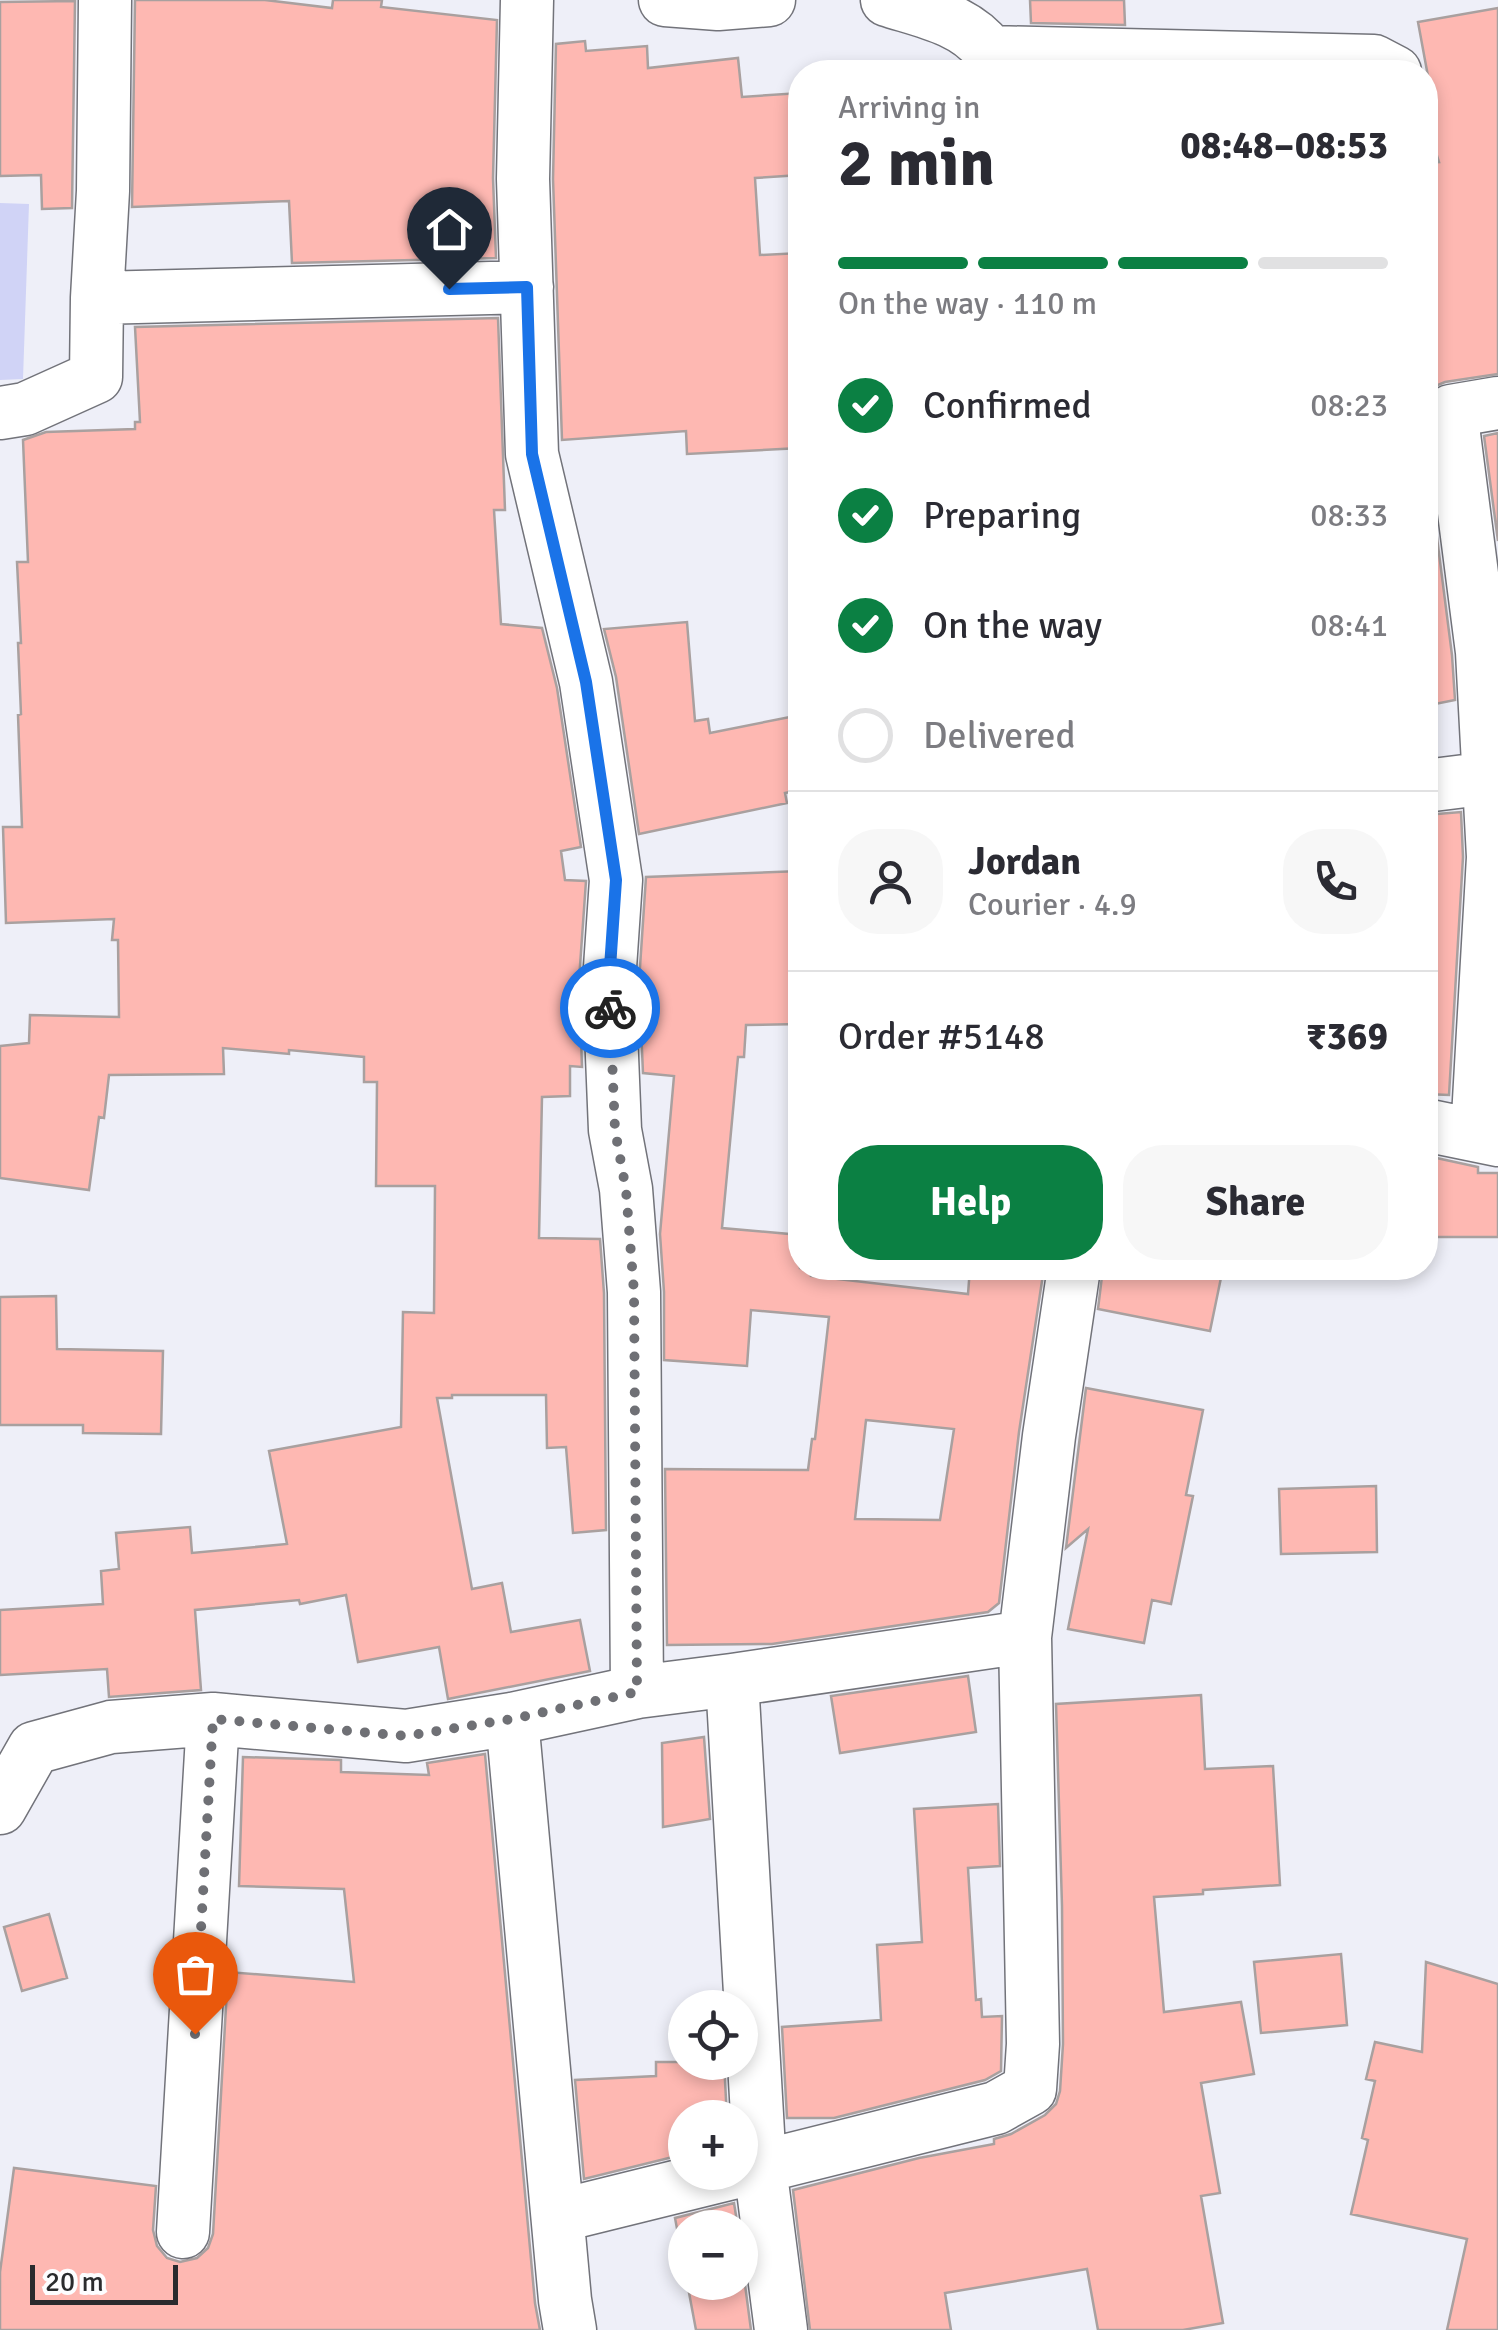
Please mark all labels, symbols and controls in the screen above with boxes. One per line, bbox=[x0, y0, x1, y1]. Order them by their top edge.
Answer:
text: Arriving in bbox=[838, 88, 980, 127]
text: 08:48–08:53 bbox=[1180, 122, 1388, 169]
text: 2 min bbox=[838, 124, 995, 204]
pin bbox=[407, 187, 492, 290]
icon: home bbox=[422, 202, 477, 257]
text: On the way · 110 m bbox=[838, 284, 1097, 323]
icon: check bbox=[838, 378, 893, 433]
text: Confirmed bbox=[923, 382, 1092, 429]
text: 08:23 bbox=[1310, 386, 1388, 425]
icon: check bbox=[838, 488, 893, 543]
text: Preparing bbox=[923, 492, 1081, 539]
text: 08:33 bbox=[1310, 496, 1388, 535]
icon: check bbox=[838, 598, 893, 653]
text: On the way bbox=[923, 602, 1102, 649]
text: 08:41 bbox=[1310, 606, 1388, 645]
text: Delivered bbox=[923, 712, 1076, 759]
button: person bbox=[838, 829, 943, 934]
button: phone bbox=[1283, 829, 1388, 934]
text: Jordan bbox=[968, 838, 1081, 885]
text: Courier · 4.9 bbox=[968, 885, 1137, 924]
courier bbox=[560, 958, 660, 1058]
icon: bike bbox=[583, 981, 638, 1036]
text: Order #5148 bbox=[838, 1013, 1045, 1060]
text: ₹369 bbox=[1306, 1013, 1388, 1060]
button: Help bbox=[838, 1145, 1103, 1260]
button: Share bbox=[1123, 1145, 1388, 1260]
pin bbox=[153, 1932, 238, 2035]
icon: bag bbox=[168, 1947, 223, 2002]
map controls bbox=[668, 1990, 758, 2300]
button: locate bbox=[668, 1990, 758, 2080]
button: + bbox=[668, 2100, 758, 2190]
button: − bbox=[668, 2210, 758, 2300]
scale bar bbox=[30, 2260, 178, 2304]
text: 20 m bbox=[45, 2265, 104, 2299]

